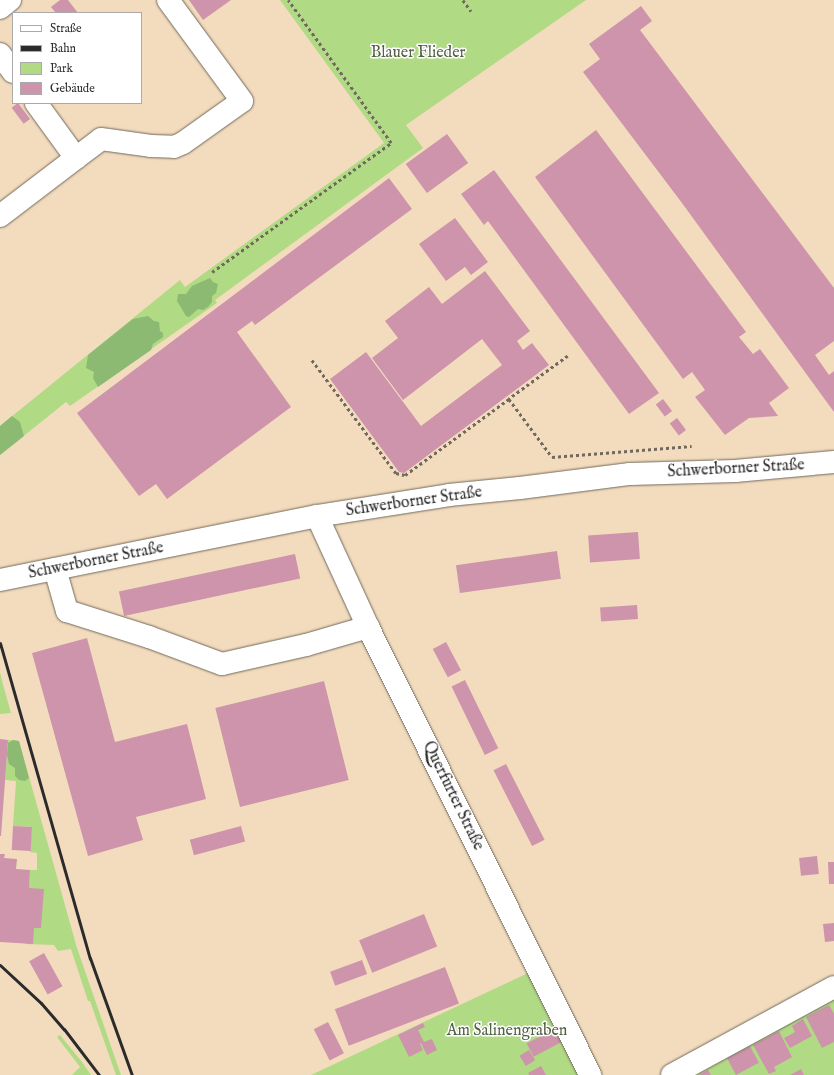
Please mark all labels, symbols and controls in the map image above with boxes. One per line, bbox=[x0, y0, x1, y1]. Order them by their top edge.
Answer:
legend bbox=[12, 12, 142, 104]
text: Straße bbox=[50, 21, 82, 36]
text: Bahn bbox=[50, 41, 76, 56]
park label: Blauer Flieder bbox=[371, 43, 465, 63]
text: Park bbox=[50, 61, 73, 76]
text: Gebäude bbox=[50, 81, 95, 96]
street label: Schwerborner Straße bbox=[667, 456, 805, 482]
street label: Schwerborner Straße bbox=[345, 483, 483, 521]
street label: Schwerborner Straße bbox=[27, 538, 165, 584]
street label: Querfurter Straße bbox=[418, 738, 488, 854]
park label: Am Salinengraben bbox=[447, 1021, 567, 1041]

